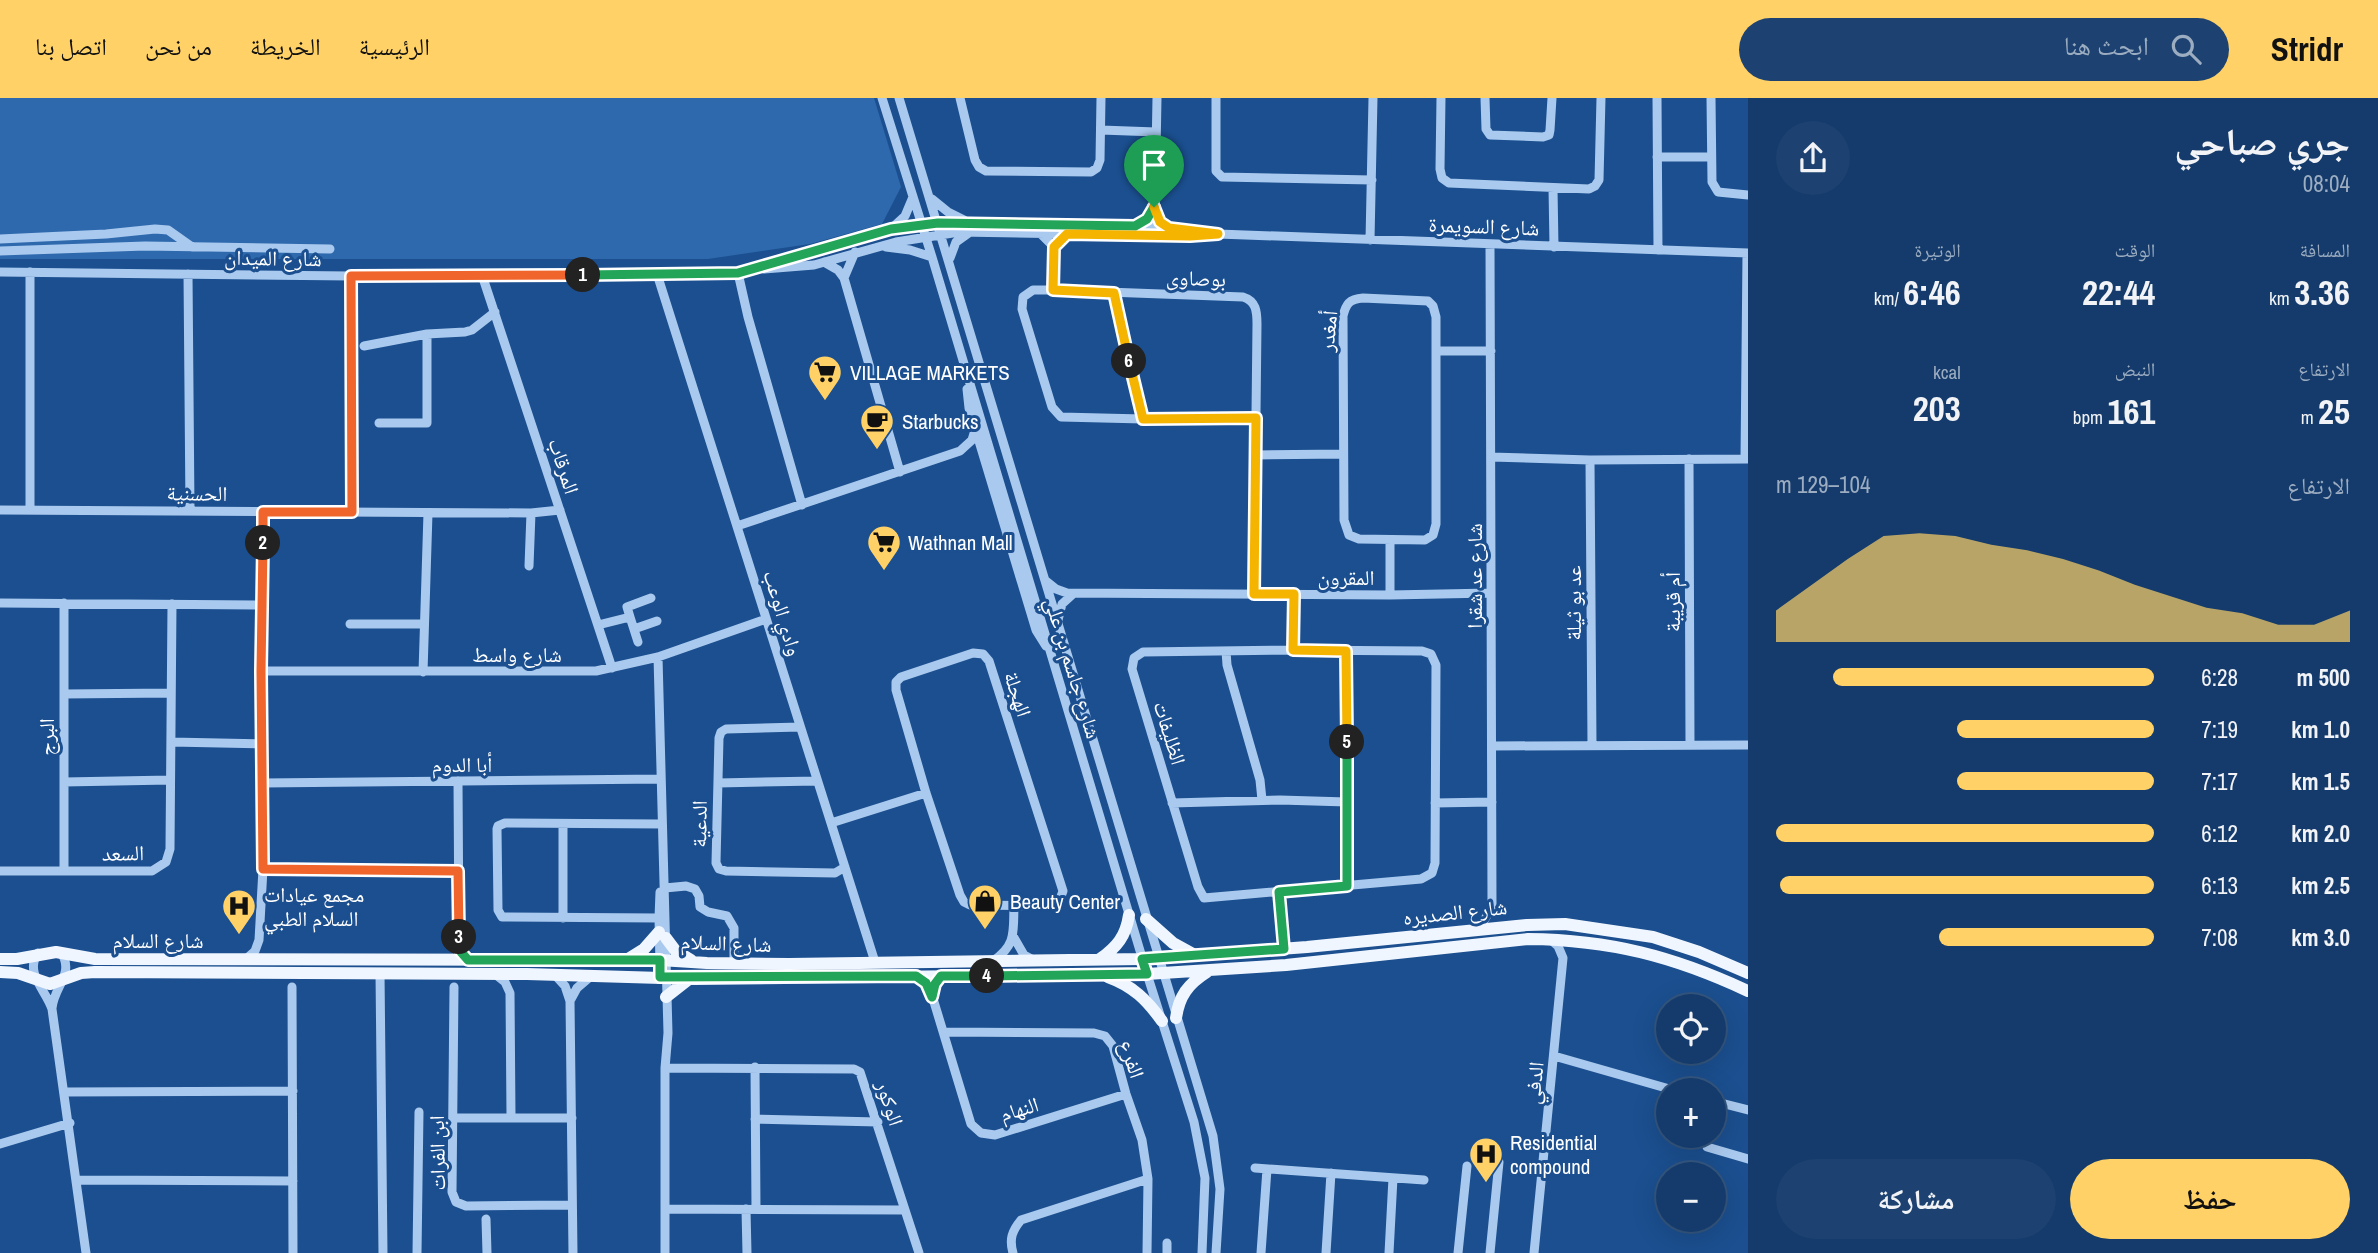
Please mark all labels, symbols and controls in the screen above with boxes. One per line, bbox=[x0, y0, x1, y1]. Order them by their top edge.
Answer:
search box bbox=[1739, 18, 2229, 81]
text: Stridr bbox=[2271, 27, 2343, 71]
text: ابحث هنا bbox=[2064, 28, 2149, 63]
text: اتصل بنا bbox=[35, 30, 107, 62]
text: من نحن bbox=[145, 30, 212, 62]
text: الخريطة bbox=[250, 30, 321, 62]
text: الرئيسية bbox=[359, 30, 430, 62]
icon: search bbox=[2167, 30, 2205, 68]
text: جري صباحي bbox=[2174, 116, 2350, 167]
button: share bbox=[1776, 121, 1850, 195]
pin bbox=[1124, 135, 1184, 207]
icon: arrive bbox=[1135, 146, 1173, 184]
text: 08:04 bbox=[2303, 168, 2350, 199]
street label: شارع السويمرة bbox=[1428, 210, 1540, 242]
text: الوتيرة bbox=[1914, 237, 1961, 263]
text: الوقت bbox=[2114, 237, 2155, 263]
text: المسافة bbox=[2300, 237, 2350, 263]
street label: شارع الميدان bbox=[224, 243, 322, 273]
pin: 1 bbox=[566, 258, 600, 292]
text: 1 bbox=[578, 261, 587, 287]
street label: بوصاوى bbox=[1165, 262, 1227, 294]
text: 6:46 bbox=[1903, 269, 1961, 316]
text: 22:44 bbox=[2082, 269, 2155, 316]
text: 3.36 bbox=[2294, 269, 2350, 316]
text: /km bbox=[1874, 285, 1903, 311]
text: km bbox=[2269, 285, 2294, 311]
street label: أمغدر bbox=[1311, 309, 1345, 354]
pin: 6 bbox=[1112, 344, 1146, 378]
text: 6 bbox=[1124, 347, 1133, 373]
supermarket icon: VILLAGE MARKETS bbox=[806, 353, 844, 402]
text: النبض bbox=[2115, 356, 2155, 382]
text: الارتفاع bbox=[2298, 356, 2350, 382]
place label: VILLAGE MARKETS bbox=[850, 358, 1010, 387]
text: kcal bbox=[1933, 359, 1961, 385]
text: 203 bbox=[1913, 385, 1961, 432]
text: 161 bbox=[2107, 388, 2155, 435]
text: 25 bbox=[2318, 388, 2350, 435]
cafe icon: Starbucks bbox=[858, 402, 896, 451]
text: bpm bbox=[2073, 404, 2107, 430]
text: m bbox=[2301, 404, 2318, 430]
place label: Starbucks bbox=[902, 407, 979, 436]
street label: المرقاب bbox=[541, 434, 587, 498]
text: 104–129 m bbox=[1776, 469, 1870, 500]
text: الارتفاع bbox=[2287, 470, 2350, 501]
street label: الحسنية bbox=[166, 478, 228, 508]
supermarket icon: Wathnan Mall bbox=[865, 523, 903, 572]
street label: شارع عد شقرا bbox=[1460, 523, 1489, 629]
pin: 2 bbox=[246, 526, 280, 560]
place label: Wathnan Mall bbox=[908, 528, 1013, 557]
text: 2 bbox=[258, 529, 267, 555]
street label: المقرون bbox=[1318, 563, 1374, 592]
street label: عد بو ثيلة bbox=[1559, 565, 1588, 641]
street label: وادي الوعب bbox=[754, 567, 810, 660]
street label: أم قريبة bbox=[1658, 572, 1687, 632]
street label: شارع جاسم بن علي bbox=[1036, 594, 1108, 743]
street label: شارع واسط bbox=[472, 640, 562, 669]
text: 6:28 bbox=[2201, 662, 2238, 693]
text: 500 m bbox=[2297, 662, 2350, 693]
street label: الهجلة bbox=[997, 668, 1039, 720]
street label: الظليفات bbox=[1147, 698, 1193, 768]
text: 7:19 bbox=[2201, 714, 2238, 745]
text: 1.0 km bbox=[2291, 714, 2350, 745]
street label: البرج bbox=[32, 718, 61, 756]
pin: 5 bbox=[1330, 724, 1364, 760]
text: 5 bbox=[1342, 728, 1351, 754]
street label: أبا الدوم bbox=[432, 750, 492, 779]
text: 7:17 bbox=[2201, 766, 2238, 797]
text: 1.5 km bbox=[2291, 766, 2350, 797]
street label: الدعية bbox=[684, 800, 714, 848]
text: 6:12 bbox=[2201, 818, 2238, 849]
text: 2.0 km bbox=[2291, 818, 2350, 849]
street label: السعد bbox=[102, 838, 144, 868]
text: 6:13 bbox=[2201, 870, 2238, 901]
text: 2.5 km bbox=[2291, 870, 2350, 901]
place label: مجمع عيادات السلام الطبي bbox=[264, 880, 364, 935]
shop icon: Beauty Center bbox=[966, 882, 1004, 931]
hospital icon: مجمع عيادات السلام الطبي bbox=[220, 887, 258, 936]
place label: Beauty Center bbox=[1010, 887, 1120, 916]
street label: شارع الصديره bbox=[1401, 892, 1509, 932]
pin: 3 bbox=[442, 920, 476, 954]
text: 7:08 bbox=[2201, 922, 2238, 953]
text: 3.0 km bbox=[2291, 922, 2350, 953]
text: 3 bbox=[454, 923, 463, 949]
street label: شارع السلام bbox=[112, 926, 204, 955]
street label: شارع السلام bbox=[680, 927, 772, 959]
pin: 4 bbox=[970, 958, 1004, 994]
text: 4 bbox=[982, 962, 991, 988]
map controls bbox=[1656, 994, 1726, 1232]
button: locate bbox=[1656, 994, 1726, 1064]
street label: الفرع bbox=[1112, 1036, 1152, 1082]
street label: الدفي bbox=[1517, 1060, 1553, 1106]
street label: الوكور bbox=[869, 1076, 911, 1129]
button: + bbox=[1656, 1078, 1726, 1148]
street label: النهام bbox=[996, 1089, 1042, 1129]
street label: ابن الفرات bbox=[422, 1115, 452, 1191]
place label: Residential compound bbox=[1510, 1128, 1597, 1181]
hospital icon: Residential compound bbox=[1467, 1135, 1505, 1184]
button: مشاركة bbox=[1776, 1159, 2056, 1239]
button: حفظ bbox=[2070, 1159, 2350, 1239]
button: − bbox=[1656, 1162, 1726, 1232]

